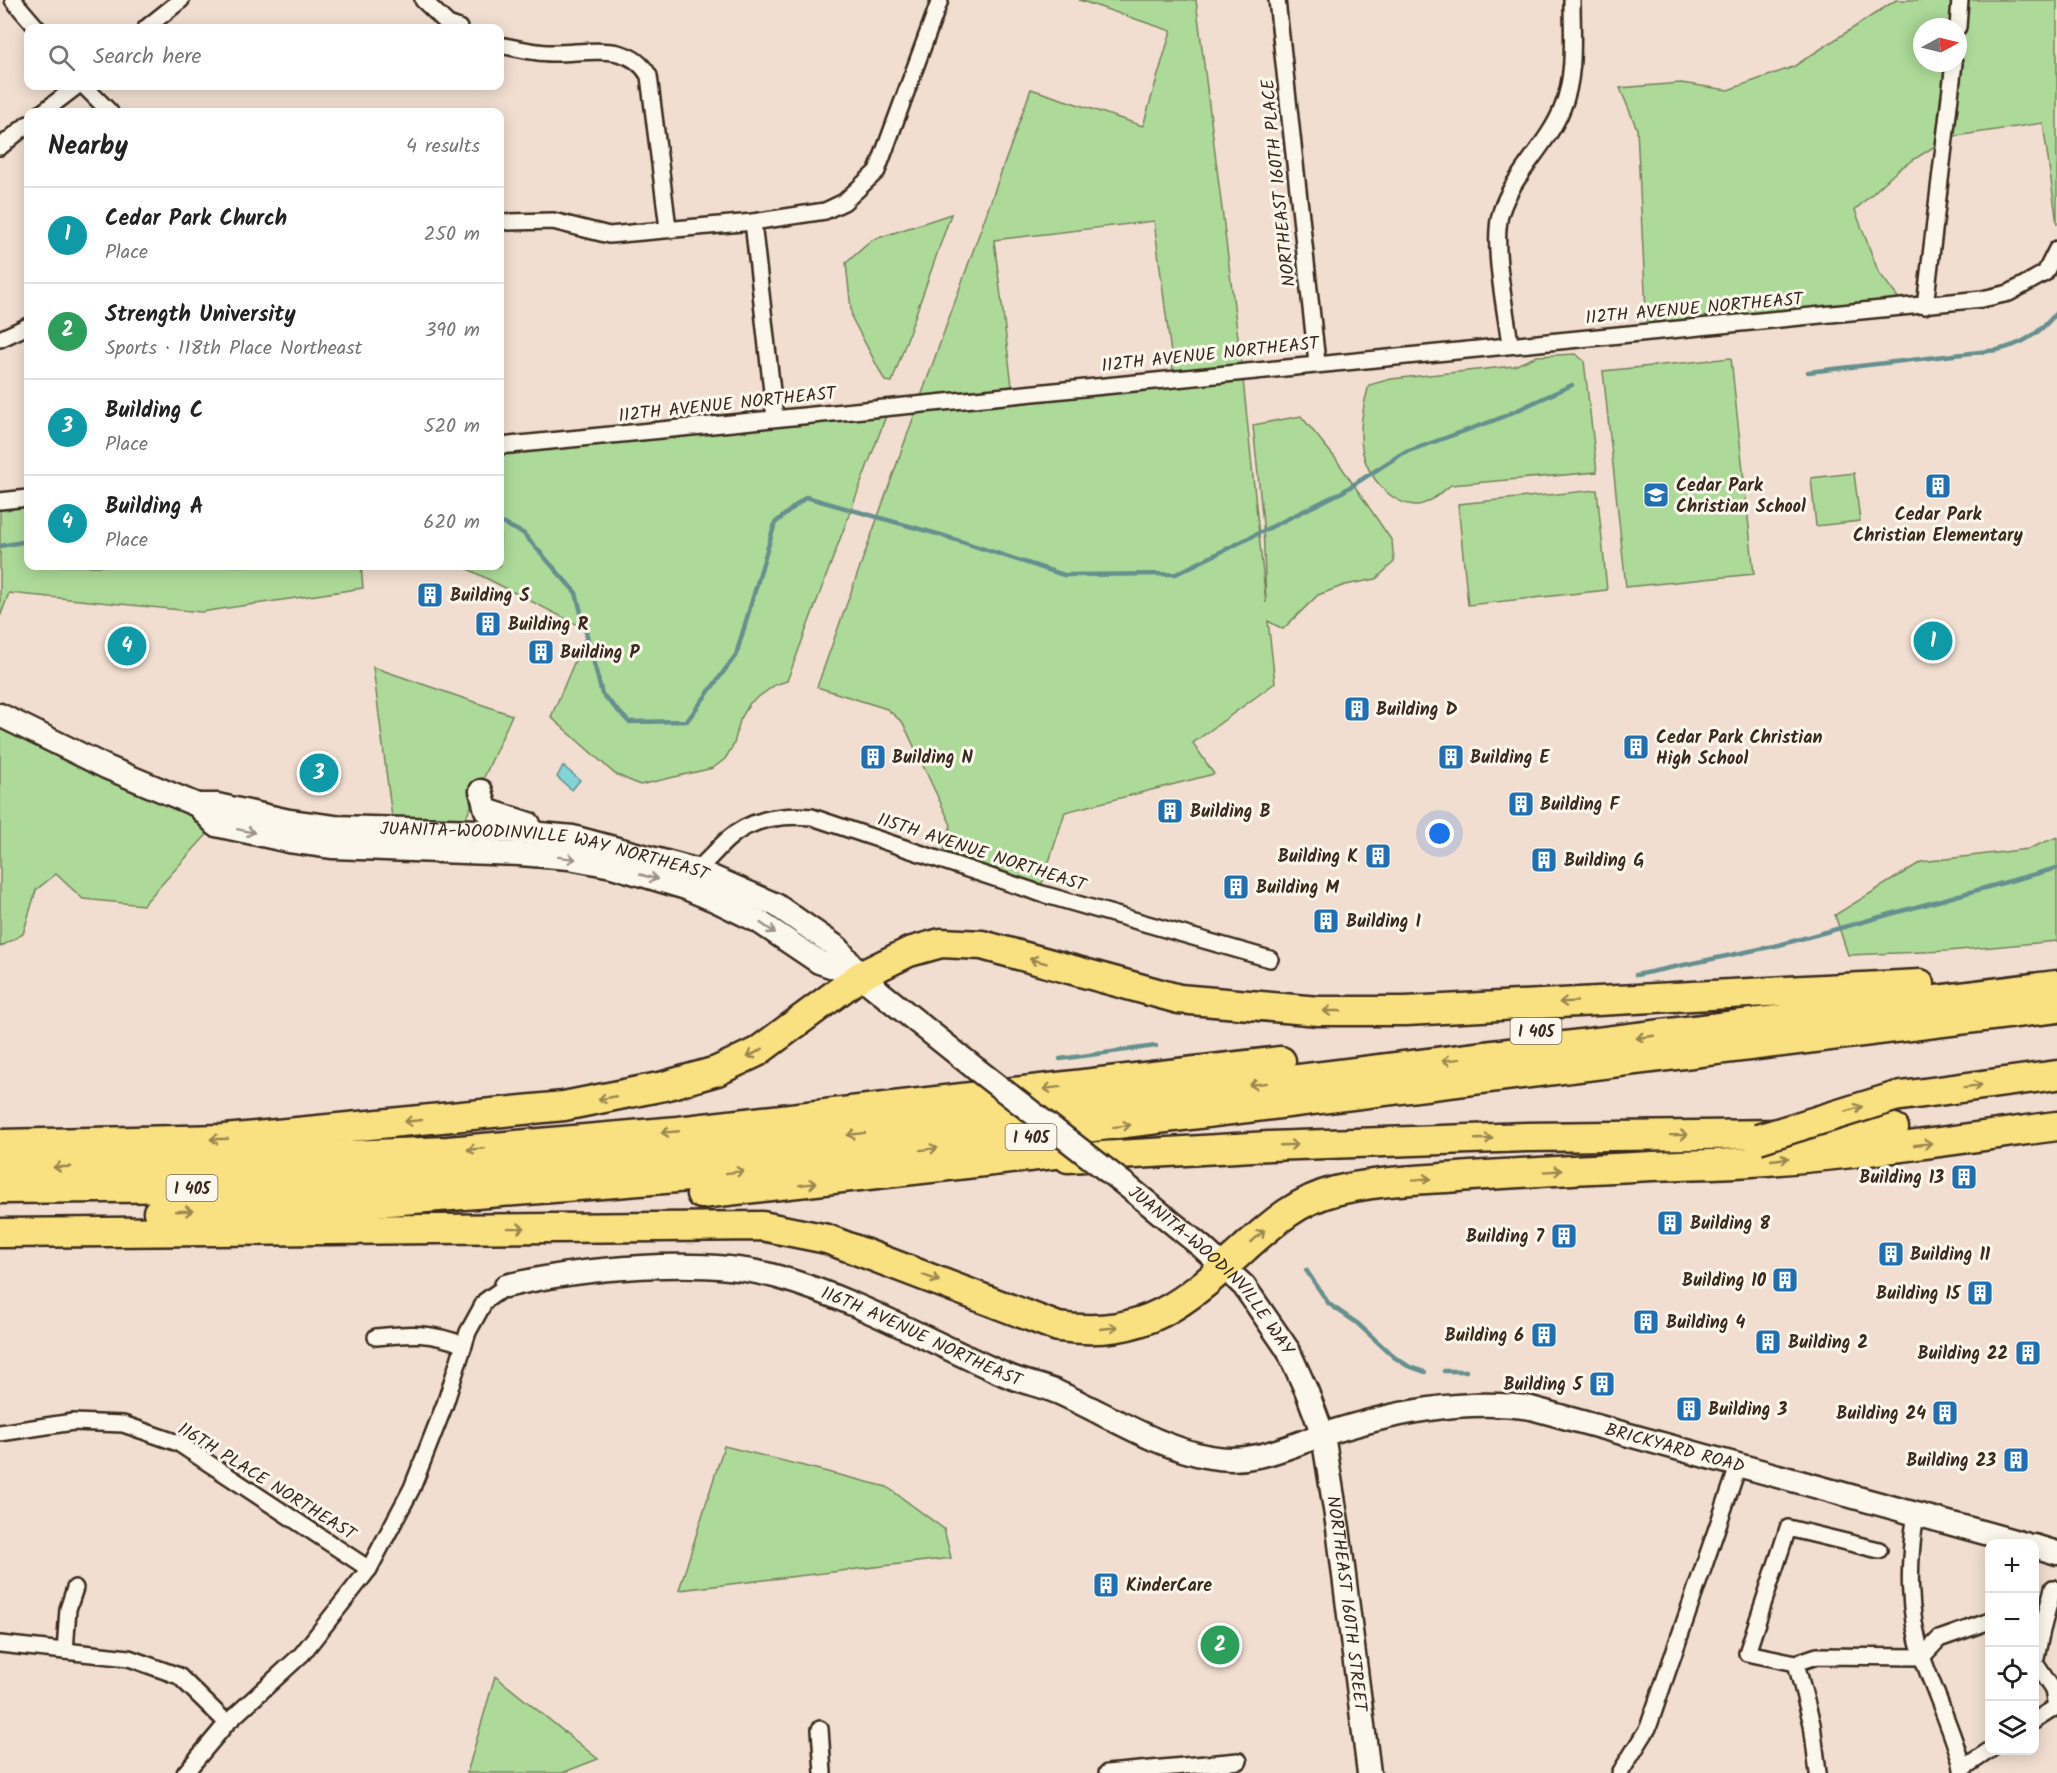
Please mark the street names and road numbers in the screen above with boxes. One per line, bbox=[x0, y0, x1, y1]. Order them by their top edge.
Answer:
street label: NORTHEAST 160TH PLACE bbox=[1254, 77, 1305, 288]
street label: 112TH AVENUE NORTHEAST bbox=[1584, 285, 1806, 333]
street label: 112TH AVENUE NORTHEAST bbox=[1100, 330, 1322, 381]
street label: 112TH AVENUE NORTHEAST bbox=[617, 380, 839, 431]
street label: 115TH AVENUE NORTHEAST bbox=[874, 806, 1091, 901]
street label: JUANITA-WOODINVILLE WAY NORTHEAST bbox=[380, 815, 714, 890]
road number: I 405 bbox=[1510, 1018, 1562, 1044]
road number: I 405 bbox=[1006, 1124, 1056, 1150]
road number: I 405 bbox=[166, 1175, 218, 1201]
street label: JUANITA-WOODINVILLE WAY bbox=[1121, 1179, 1301, 1362]
street label: 116TH AVENUE NORTHEAST bbox=[816, 1280, 1027, 1396]
street label: 116TH PLACE NORTHEAST bbox=[171, 1416, 362, 1550]
street label: BRICKYARD ROAD bbox=[1601, 1416, 1748, 1482]
street label: NORTHEAST 160TH STREET bbox=[1317, 1494, 1374, 1715]

